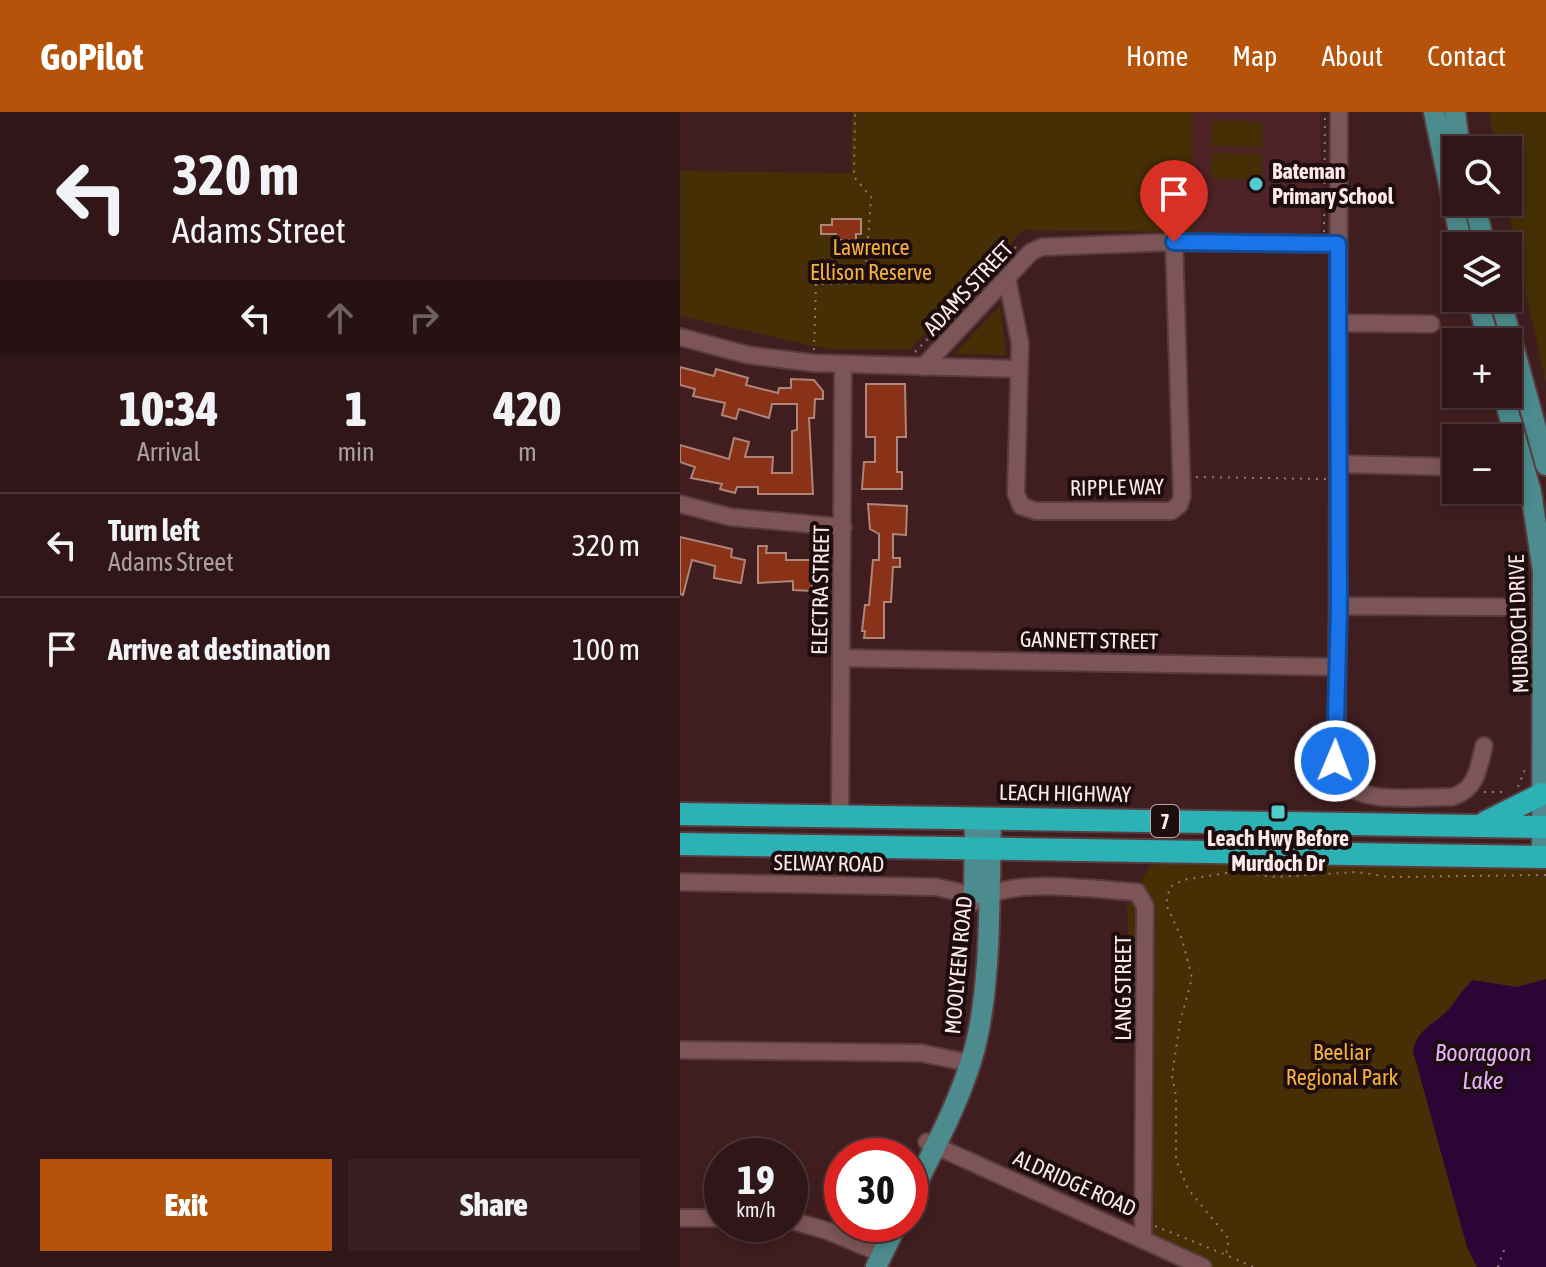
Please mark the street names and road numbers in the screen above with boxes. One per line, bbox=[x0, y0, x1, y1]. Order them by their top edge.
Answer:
street label: ADAMS STREET bbox=[918, 235, 1018, 340]
street label: RIPPLE WAY bbox=[1070, 473, 1164, 501]
street label: ELECTRA STREET bbox=[806, 524, 834, 655]
street label: MURDOCH DRIVE bbox=[1503, 554, 1533, 694]
street label: GANNETT STREET bbox=[1020, 626, 1159, 654]
street label: LEACH HIGHWAY bbox=[999, 779, 1132, 807]
road number: 7 bbox=[1151, 805, 1179, 837]
street label: SELWAY ROAD bbox=[773, 849, 885, 877]
street label: MOOLYEEN ROAD bbox=[939, 895, 977, 1035]
street label: LANG STREET bbox=[1110, 935, 1136, 1041]
street label: ALDRIDGE ROAD bbox=[1010, 1144, 1140, 1222]

